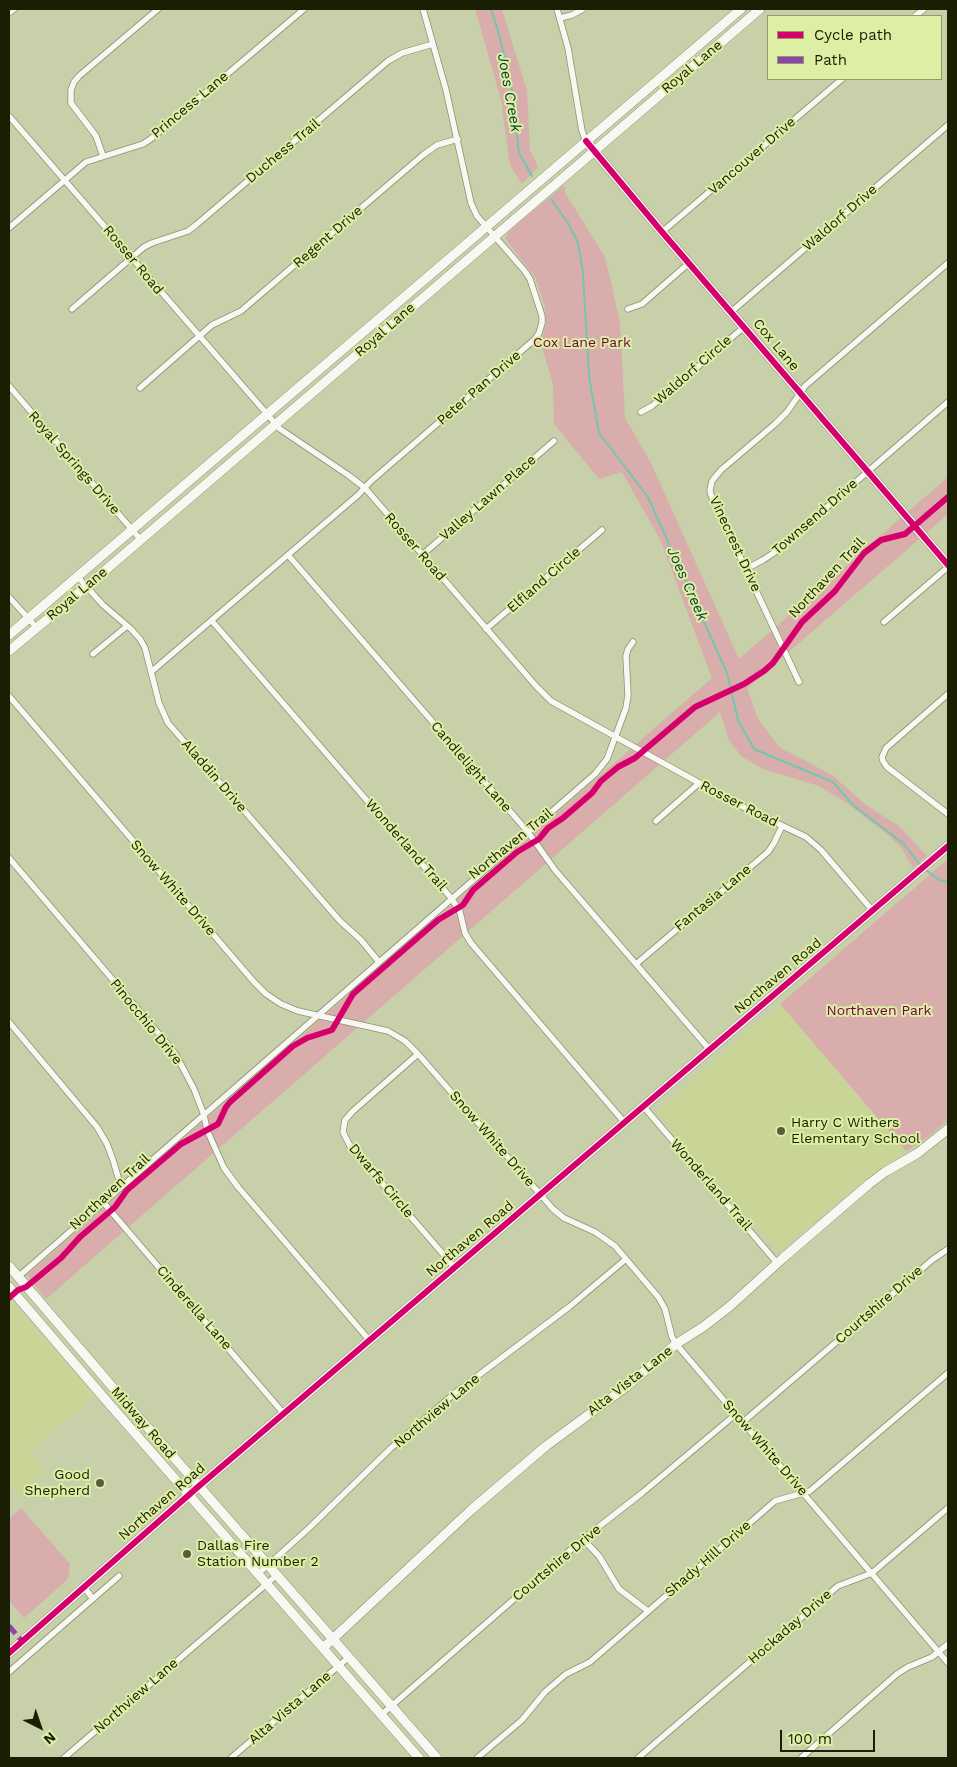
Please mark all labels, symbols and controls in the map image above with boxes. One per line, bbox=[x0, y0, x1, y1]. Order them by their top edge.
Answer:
legend bbox=[767, 15, 942, 80]
text: Cycle path bbox=[814, 26, 892, 44]
street label: Royal Lane bbox=[658, 37, 726, 97]
text: Path bbox=[814, 51, 847, 69]
water label: Joes Creek bbox=[493, 52, 525, 134]
street label: Princess Lane bbox=[148, 68, 232, 142]
street label: Vancouver Drive bbox=[705, 113, 799, 199]
street label: Duchess Trail bbox=[242, 115, 324, 187]
street label: Waldorf Drive bbox=[799, 181, 881, 255]
street label: Regent Drive bbox=[290, 202, 366, 272]
street label: Rosser Road bbox=[99, 222, 167, 298]
street label: Royal Lane bbox=[351, 299, 419, 361]
street label: Cox Lane bbox=[749, 315, 803, 375]
street label: Waldorf Circle bbox=[651, 332, 735, 408]
park label: Cox Lane Park bbox=[533, 335, 631, 351]
street label: Peter Pan Drive bbox=[434, 347, 524, 429]
street label: Royal Springs Drive bbox=[25, 408, 123, 518]
street label: Valley Lawn Place bbox=[436, 452, 540, 544]
street label: Townsend Drive bbox=[769, 475, 861, 559]
street label: Vinecrest Drive bbox=[705, 493, 765, 595]
street label: Rosser Road bbox=[381, 509, 449, 585]
street label: Northaven Trail bbox=[785, 534, 869, 622]
street label: Elfland Circle bbox=[504, 543, 584, 617]
water label: Joes Creek bbox=[663, 544, 711, 624]
street label: Royal Lane bbox=[43, 564, 111, 624]
street label: Candlelight Lane bbox=[427, 718, 515, 816]
street label: Aladdin Drive bbox=[178, 736, 250, 816]
street label: Rosser Road bbox=[697, 777, 781, 831]
street label: Wonderland Trail bbox=[362, 796, 450, 894]
street label: Northaven Trail bbox=[465, 805, 557, 883]
street label: Snow White Drive bbox=[127, 837, 219, 939]
street label: Fantasia Lane bbox=[671, 861, 755, 935]
street label: Northaven Road bbox=[731, 935, 825, 1017]
street label: Pinocchio Drive bbox=[106, 976, 186, 1068]
park label: Northaven Park bbox=[827, 1003, 931, 1019]
street label: Snow White Drive bbox=[446, 1088, 538, 1190]
place label: Harry C Withers Elementary School bbox=[791, 1115, 920, 1148]
marker: Harry C Withers Elementary School bbox=[775, 1125, 787, 1137]
street label: Wonderland Trail bbox=[667, 1136, 755, 1234]
street label: Dwarfs Circle bbox=[345, 1140, 417, 1222]
street label: Northaven Trail bbox=[66, 1150, 154, 1234]
street label: Northaven Road bbox=[423, 1198, 517, 1280]
street label: Cinderella Lane bbox=[153, 1262, 235, 1354]
street label: Courtshire Drive bbox=[832, 1262, 926, 1348]
street label: Alta Vista Lane bbox=[584, 1342, 676, 1420]
street label: Northview Lane bbox=[391, 1370, 483, 1452]
street label: Midway Road bbox=[107, 1384, 179, 1462]
street label: Snow White Drive bbox=[719, 1397, 811, 1499]
street label: Northaven Road bbox=[115, 1460, 209, 1544]
place label: Good Shepherd bbox=[24, 1467, 90, 1500]
marker: Good Shepherd bbox=[94, 1477, 106, 1489]
street label: Shady Hill Drive bbox=[662, 1517, 754, 1601]
street label: Courtshire Drive bbox=[509, 1521, 605, 1605]
place label: Dallas Fire Station Number 2 bbox=[197, 1538, 319, 1570]
marker: Dallas Fire Station Number 2 bbox=[181, 1548, 193, 1560]
street label: Hockaday Drive bbox=[745, 1586, 835, 1668]
street label: Northview Lane bbox=[90, 1655, 182, 1737]
street label: Alta Vista Lane bbox=[245, 1668, 335, 1748]
north arrow bbox=[15, 1702, 65, 1752]
scale bar bbox=[782, 1720, 877, 1752]
text: N bbox=[41, 1729, 59, 1748]
text: 100 m bbox=[788, 1730, 832, 1748]

